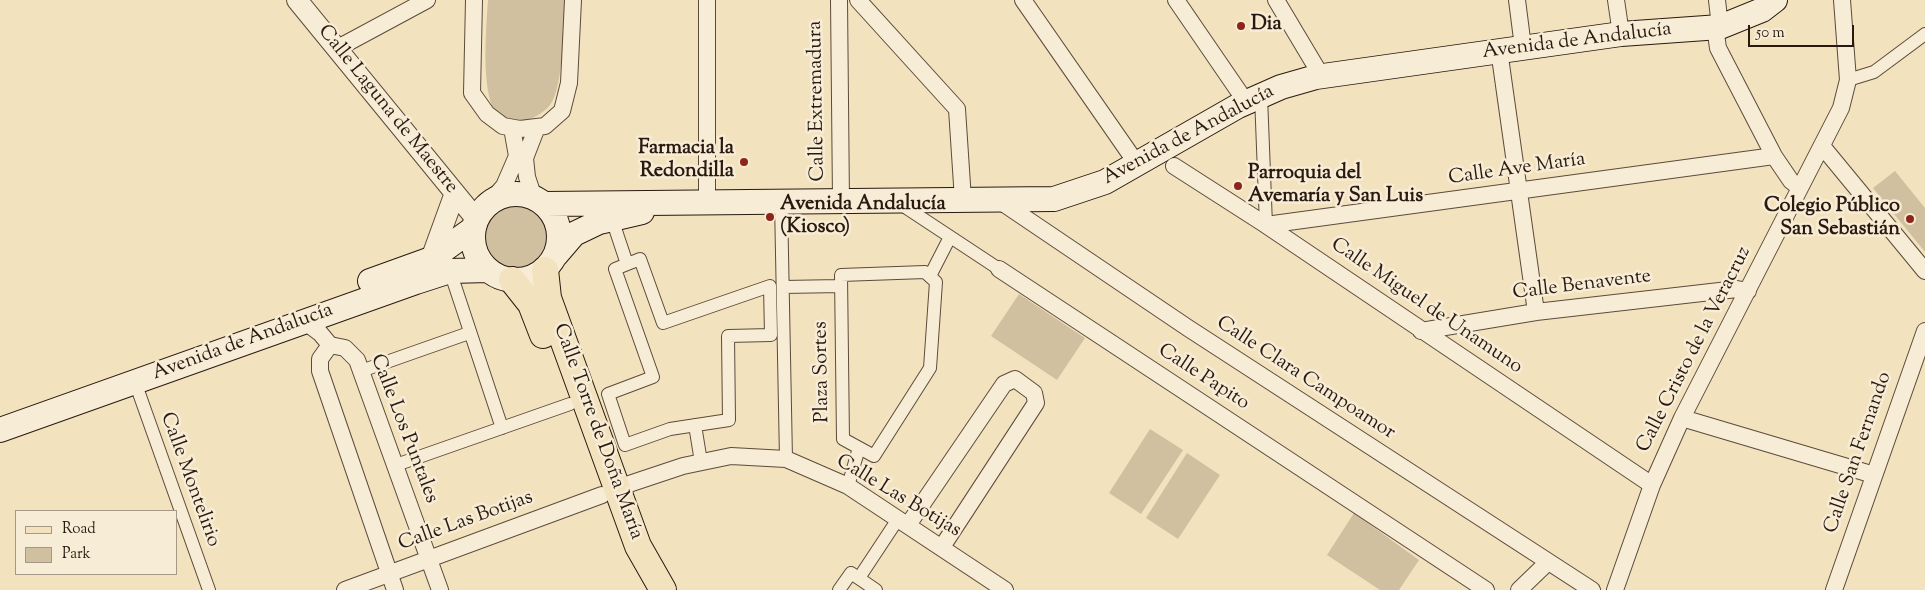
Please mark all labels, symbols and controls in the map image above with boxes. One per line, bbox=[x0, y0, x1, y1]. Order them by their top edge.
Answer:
place label: Dia bbox=[1251, 14, 1282, 38]
scale bar bbox=[1750, 15, 1856, 47]
street label: Avenida de Andalucía bbox=[1481, 18, 1673, 66]
street label: Calle Extremadura bbox=[805, 20, 831, 182]
marker: Dia bbox=[1235, 20, 1247, 32]
street label: Calle Laguna de Maestre bbox=[312, 21, 462, 199]
text: 50 m bbox=[1756, 23, 1785, 44]
street label: Avenida de Andalucía bbox=[1099, 81, 1279, 191]
place label: Farmacia la Redondilla bbox=[638, 138, 734, 185]
street label: Calle Ave María bbox=[1447, 149, 1587, 191]
marker: Farmacia la Redondilla bbox=[738, 156, 750, 168]
place label: Parroquia del Avemaría y San Luis bbox=[1248, 163, 1423, 210]
marker: Parroquia del Avemaría y San Luis bbox=[1232, 180, 1244, 192]
place label: Avenida Andalucía (Kiosco) bbox=[780, 194, 946, 241]
place label: Colegio Público San Sebastián bbox=[1764, 196, 1900, 243]
marker: Avenida Andalucía (Kiosco) bbox=[764, 211, 776, 223]
marker: Colegio Público San Sebastián bbox=[1904, 213, 1916, 225]
street label: Calle Miguel de Unamuno bbox=[1325, 234, 1527, 380]
street label: Calle Cristo de la Veracruz bbox=[1633, 243, 1757, 457]
street label: Calle Benavente bbox=[1511, 266, 1653, 306]
street label: Avenida de Andalucía bbox=[149, 299, 337, 387]
street label: Calle Clara Campoamor bbox=[1211, 312, 1399, 446]
street label: Calle Torre de Doña María bbox=[547, 321, 647, 543]
street label: Plaza Sortes bbox=[810, 321, 836, 423]
street label: Calle Papito bbox=[1153, 340, 1253, 416]
street label: Calle Los Puntales bbox=[364, 351, 442, 507]
street label: Calle San Fernando bbox=[1820, 369, 1898, 537]
street label: Calle Montelirio bbox=[154, 409, 224, 551]
street label: Calle Las Botijas bbox=[831, 450, 965, 544]
street label: Calle Las Botijas bbox=[395, 487, 537, 557]
legend bbox=[15, 510, 178, 575]
text: Road bbox=[62, 519, 96, 540]
text: Park bbox=[62, 544, 91, 565]

